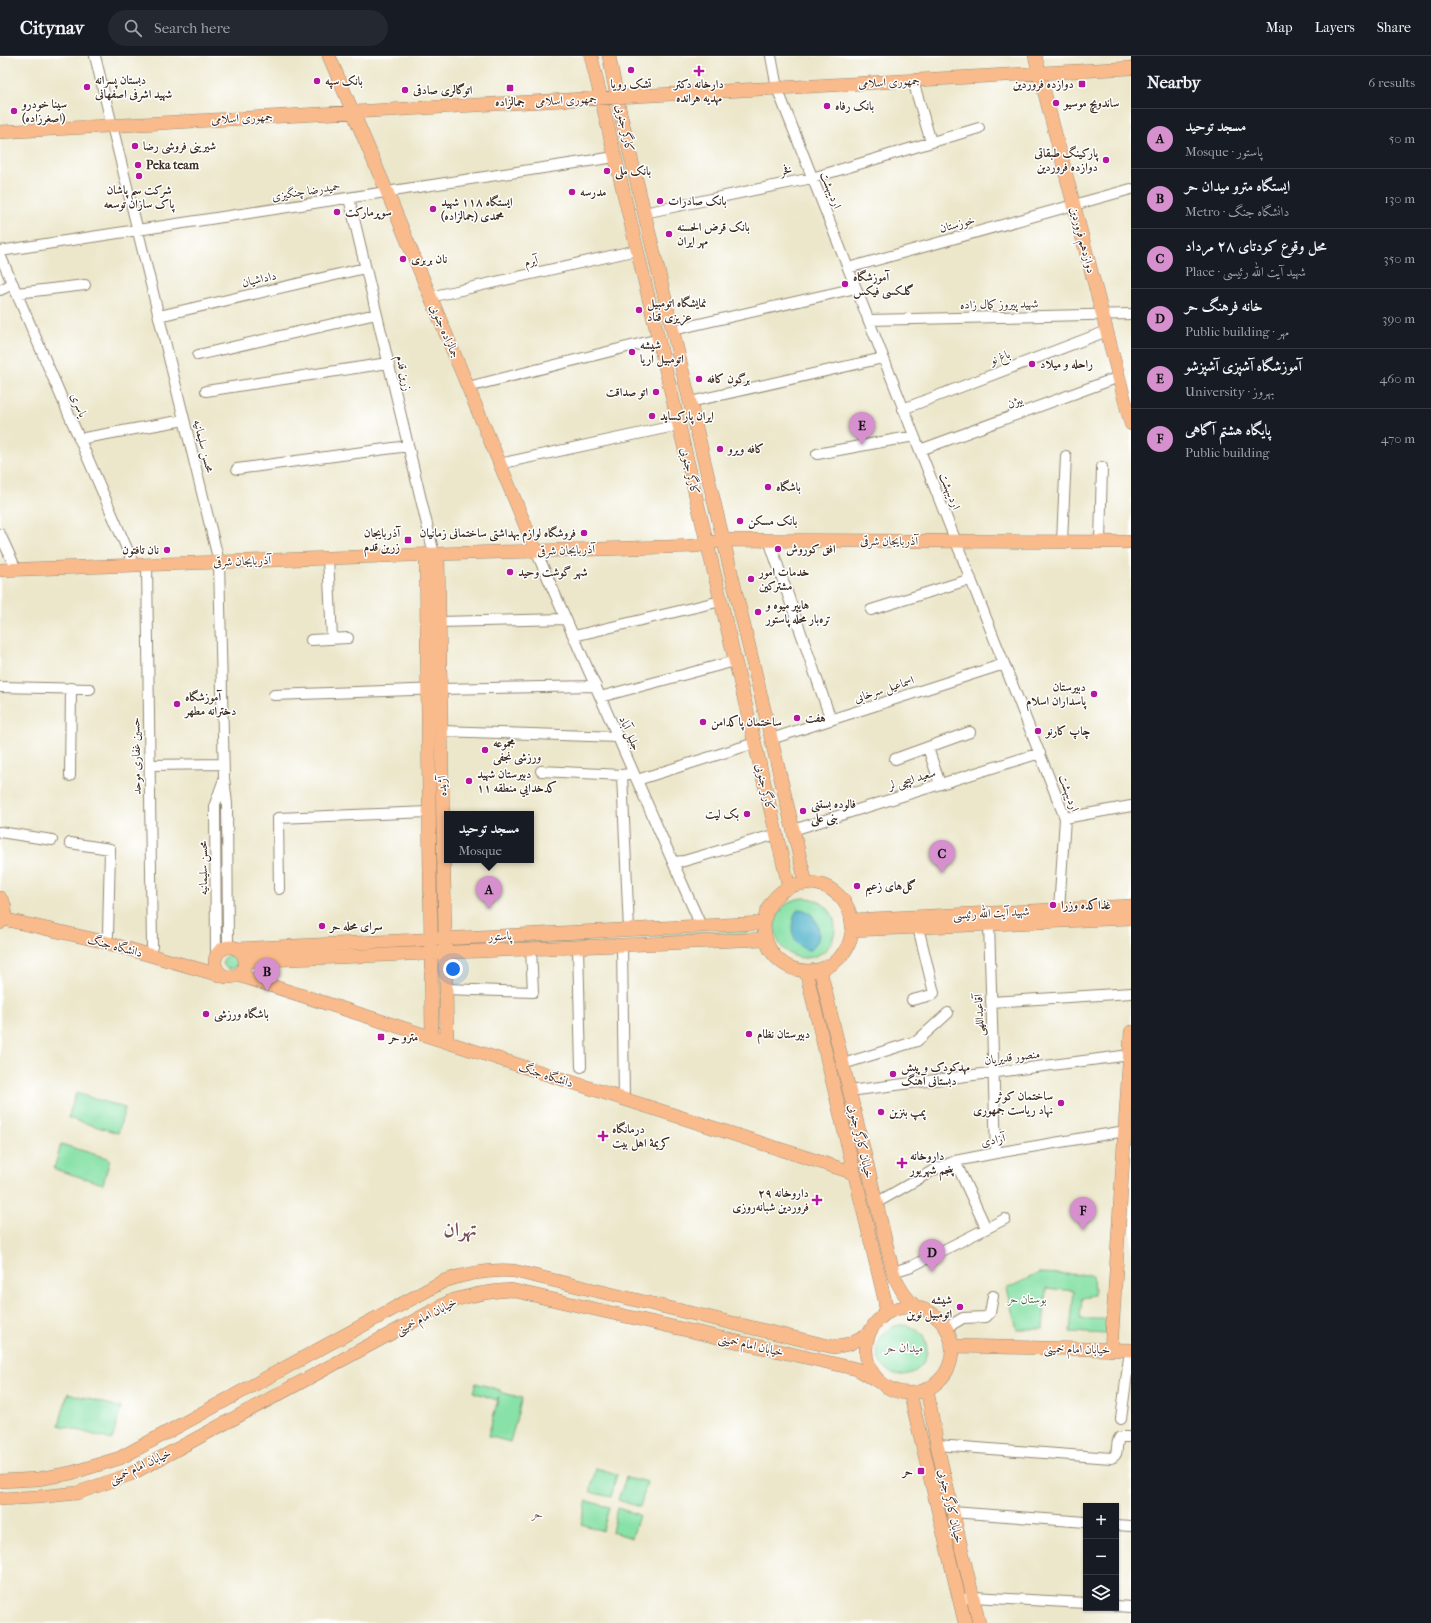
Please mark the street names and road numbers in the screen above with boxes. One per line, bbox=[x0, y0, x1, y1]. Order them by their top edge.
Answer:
street label: جمهوری اسلامی bbox=[858, 73, 920, 92]
street label: جمهوری اسلامی bbox=[535, 91, 597, 110]
street label: کارگر جنوبی bbox=[611, 103, 638, 153]
street label: جمهوری اسلامی bbox=[211, 109, 273, 128]
street label: فخر bbox=[777, 162, 794, 179]
street label: اردیبهشت bbox=[816, 170, 845, 211]
street label: حمیدرضا چنگیزی bbox=[270, 178, 342, 204]
street label: دوازدهم فروردین bbox=[1064, 205, 1099, 276]
street label: خوزستان bbox=[938, 213, 977, 236]
street label: آیرم bbox=[523, 251, 542, 273]
street label: داداشیان bbox=[240, 268, 278, 290]
street label: شهید پیروز کمال زاده bbox=[960, 296, 1038, 314]
street label: جمالزاده جنوبی bbox=[426, 302, 463, 361]
street label: باغ نو bbox=[987, 347, 1014, 371]
street label: زرین قدم bbox=[389, 354, 415, 393]
street label: یاسری bbox=[67, 391, 91, 420]
street label: بیژن bbox=[1005, 393, 1025, 411]
street label: محسن سلیمانیه bbox=[189, 418, 218, 475]
street label: کارگر جنوبی bbox=[676, 446, 703, 496]
street label: اردیبهشت bbox=[935, 471, 964, 512]
street label: آذربایجان شرقی bbox=[860, 533, 919, 549]
street label: آذربایجان شرقی bbox=[537, 541, 597, 559]
street label: آذربایجان شرقی bbox=[213, 552, 273, 570]
street label: اسماعیل سرخابی bbox=[852, 673, 917, 707]
street label: جلیل آباد bbox=[614, 713, 645, 753]
street label: حسین غفاری موحد bbox=[128, 717, 145, 795]
street label: کارگر جنوبی bbox=[751, 762, 778, 812]
street label: سعید ایپچی لر bbox=[885, 765, 938, 795]
street label: اردیبهشت bbox=[1055, 773, 1082, 814]
street label: آژیده bbox=[434, 774, 449, 796]
street label: محسن سلیمانیه bbox=[196, 840, 212, 895]
street label: شهید آیت الله رئیسی bbox=[952, 901, 1030, 924]
street label: پاستور bbox=[487, 928, 513, 946]
street label: دانشگاه جنگ bbox=[86, 931, 144, 960]
street label: آقاعبداللهی bbox=[970, 992, 989, 1036]
street label: منصور قدیریان bbox=[983, 1047, 1041, 1068]
street label: دانشگاه جنگ bbox=[517, 1059, 575, 1090]
street label: خیابان کارگر جنوبی bbox=[844, 1102, 877, 1180]
street label: آزادی bbox=[979, 1130, 1008, 1149]
street label: خیابان امام خمینی bbox=[393, 1295, 461, 1341]
street label: خیابان امام خمینی bbox=[716, 1331, 785, 1363]
street label: خیابان امام خمینی bbox=[1044, 1341, 1110, 1361]
street label: خیابان امام خمینی bbox=[107, 1446, 175, 1490]
street label: خیابان کارگر جنوبی bbox=[934, 1467, 967, 1545]

